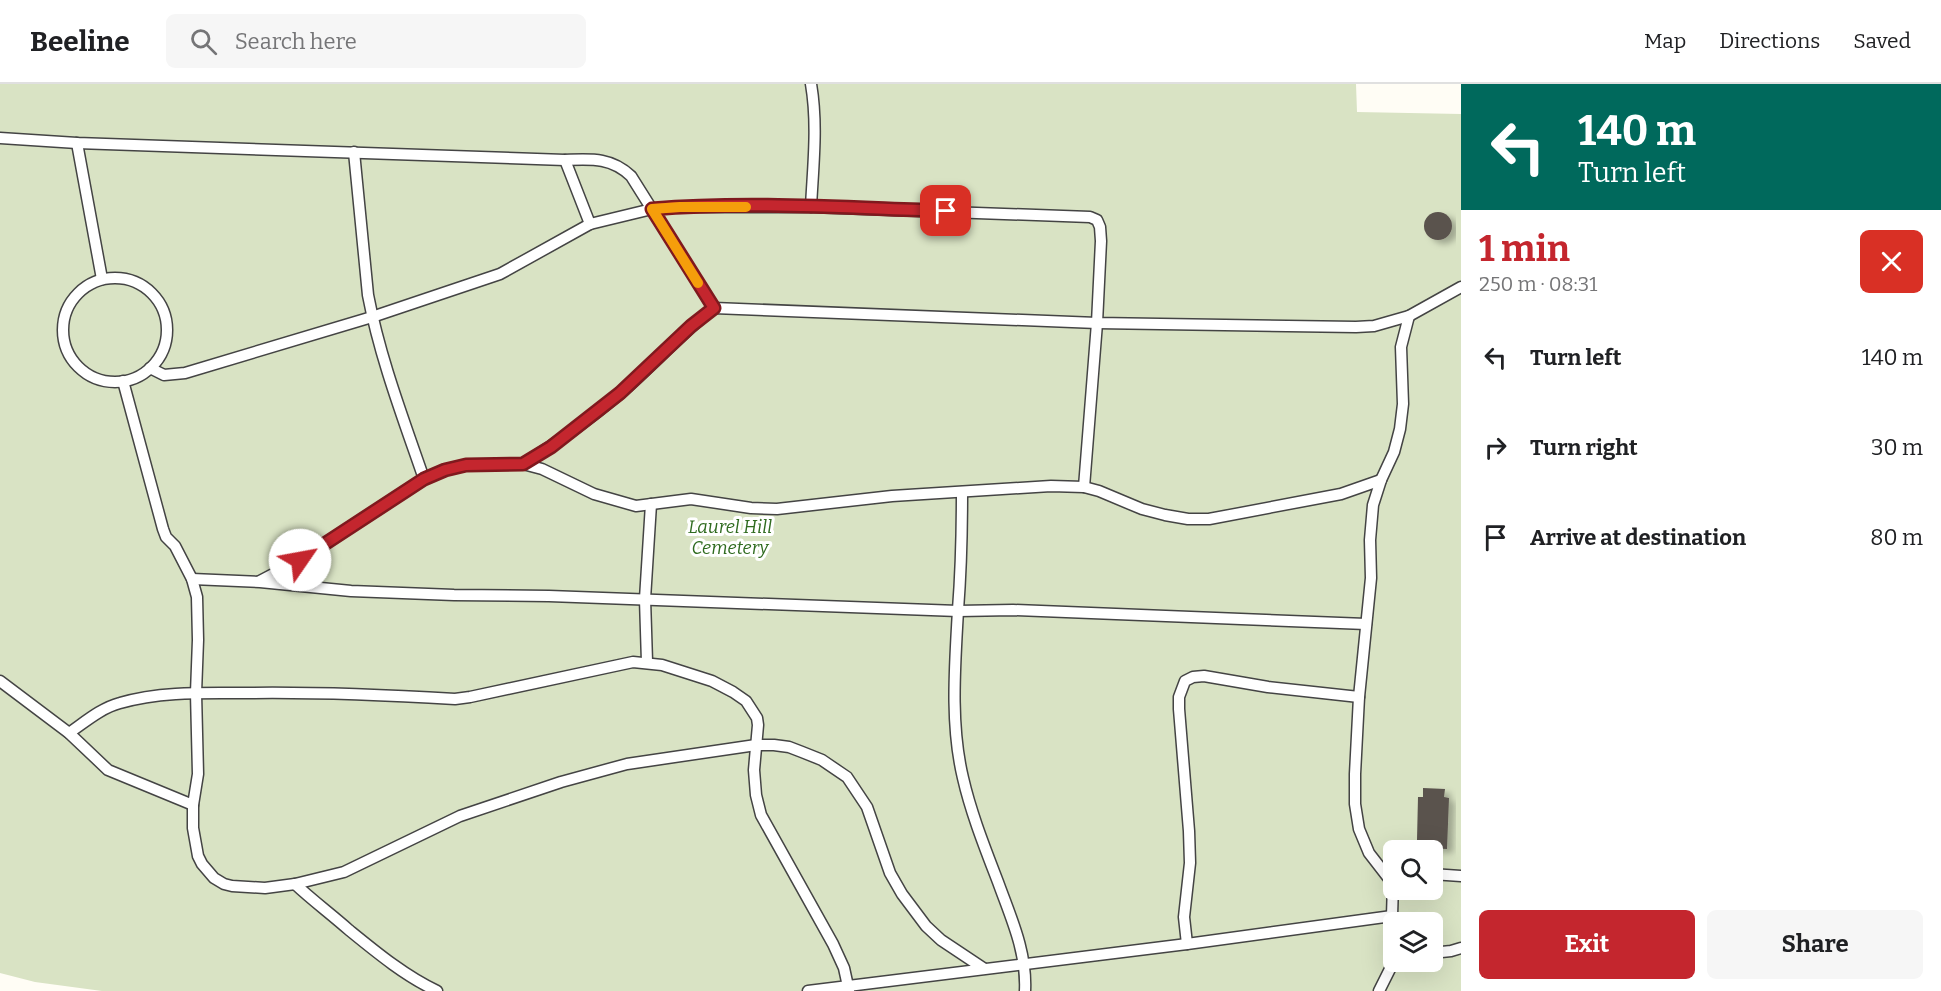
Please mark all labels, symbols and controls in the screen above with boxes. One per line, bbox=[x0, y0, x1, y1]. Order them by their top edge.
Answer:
search box bbox=[166, 14, 586, 68]
text: Beeline bbox=[30, 25, 130, 58]
icon: search bbox=[187, 25, 220, 58]
text: Search here bbox=[235, 28, 357, 55]
text: Map bbox=[1644, 28, 1686, 54]
text: Directions bbox=[1719, 28, 1820, 54]
text: Saved bbox=[1853, 28, 1911, 54]
text: 140 m bbox=[1578, 106, 1696, 156]
icon: left bbox=[1479, 108, 1557, 186]
text: Turn left bbox=[1578, 157, 1686, 189]
pin bbox=[920, 185, 971, 236]
icon: arrive bbox=[929, 194, 962, 227]
text: 1 min bbox=[1479, 227, 1570, 271]
button: close bbox=[1860, 230, 1923, 293]
text: 250 m · 08:31 bbox=[1479, 272, 1597, 296]
icon: left bbox=[1479, 341, 1512, 374]
text: Turn left bbox=[1530, 344, 1622, 371]
text: 140 m bbox=[1862, 344, 1923, 371]
icon: right bbox=[1479, 431, 1512, 464]
text: Turn right bbox=[1530, 434, 1638, 461]
text: 30 m bbox=[1871, 434, 1923, 461]
park label: Laurel Hill Cemetery bbox=[688, 516, 772, 559]
icon: arrive bbox=[1479, 521, 1512, 554]
text: Arrive at destination bbox=[1530, 524, 1746, 551]
text: 80 m bbox=[1870, 524, 1923, 551]
position arrow bbox=[268, 528, 332, 592]
map controls bbox=[1383, 840, 1443, 972]
button: search bbox=[1383, 840, 1443, 900]
button: Exit bbox=[1479, 910, 1695, 979]
button: Share bbox=[1707, 910, 1923, 979]
button: layers bbox=[1383, 912, 1443, 972]

